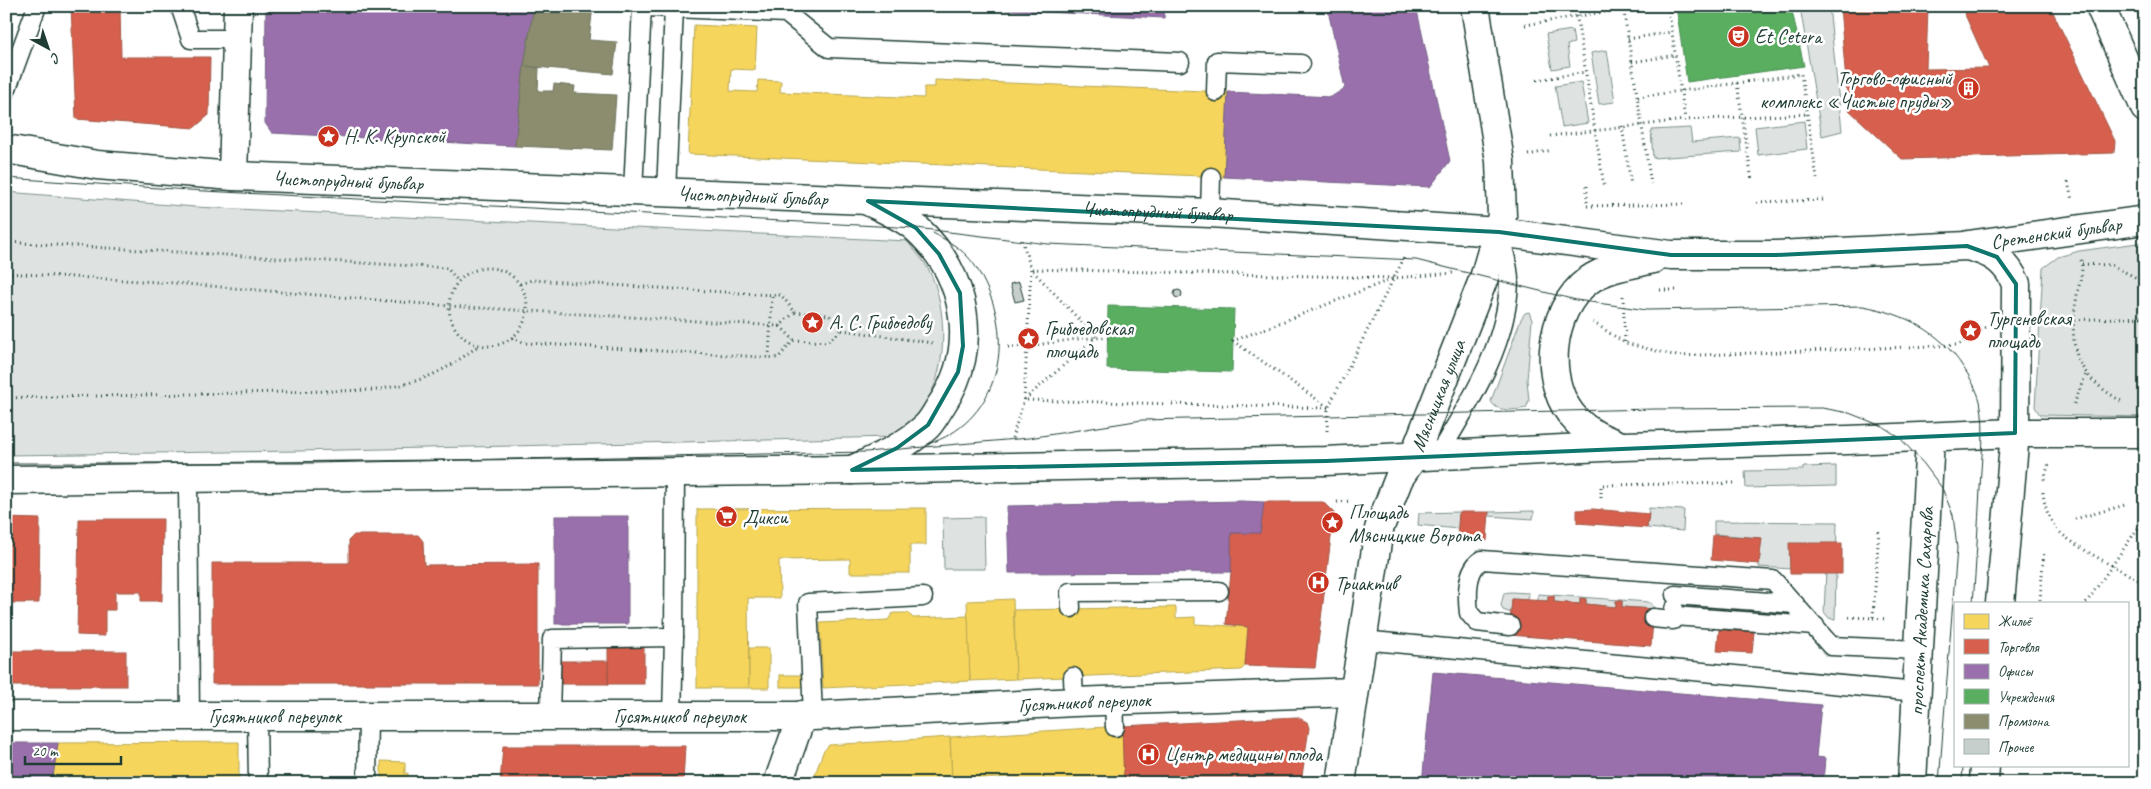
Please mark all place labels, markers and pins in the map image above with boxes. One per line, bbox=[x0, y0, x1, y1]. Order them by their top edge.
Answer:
theatre icon: Et Cetera bbox=[1727, 24, 1751, 48]
place label: Et Cetera bbox=[1755, 24, 1823, 49]
place label: Торгово-офисный комплекс «Чистые пруды» bbox=[1760, 66, 1954, 114]
building icon: Торгово-офисный комплекс «Чистые пруды» bbox=[1956, 77, 1980, 101]
place icon: Н. К. Крупской bbox=[316, 124, 340, 148]
place label: Н. К. Крупской bbox=[344, 124, 447, 149]
place label: Тургеневская площадь bbox=[1987, 306, 2073, 354]
place icon: А. С. Грибоедову bbox=[801, 310, 825, 334]
place label: А. С. Грибоедову bbox=[829, 310, 933, 335]
place label: Грибоедовская площадь bbox=[1045, 316, 1135, 364]
place icon: Тургеневская площадь bbox=[1959, 318, 1983, 342]
place icon: Грибоедовская площадь bbox=[1017, 327, 1041, 351]
place label: Площадь Мясницкие Ворота bbox=[1349, 500, 1482, 548]
supermarket icon: Дикси bbox=[715, 505, 739, 529]
place label: Дикси bbox=[743, 505, 789, 530]
place icon: Площадь Мясницкие Ворота bbox=[1321, 511, 1345, 535]
hospital icon: Триактив bbox=[1307, 571, 1331, 595]
place label: Триактив bbox=[1335, 571, 1402, 596]
hospital icon: Центр медицины плода bbox=[1137, 742, 1161, 766]
place label: Центр медицины плода bbox=[1165, 742, 1324, 767]

